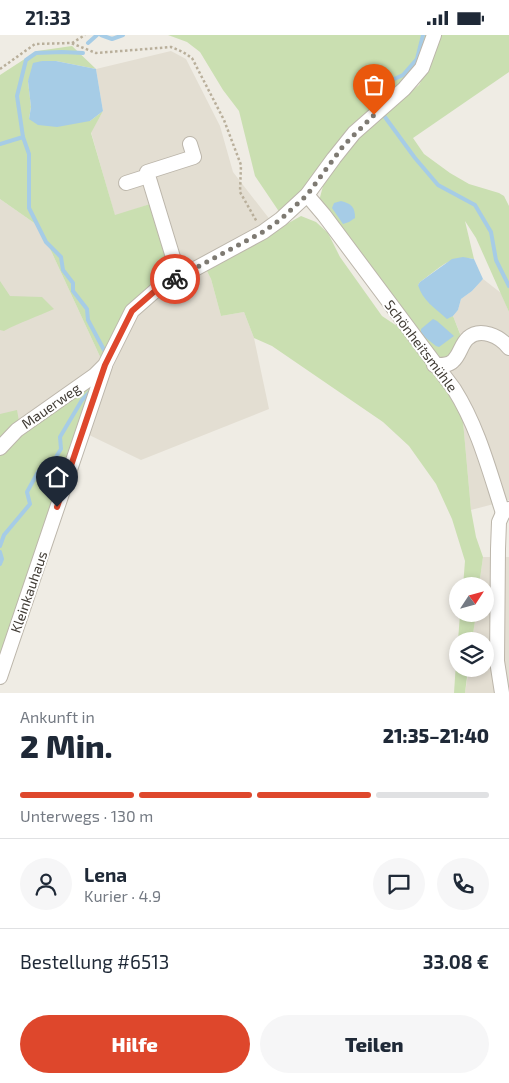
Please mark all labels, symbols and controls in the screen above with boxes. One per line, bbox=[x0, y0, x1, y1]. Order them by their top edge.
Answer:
text: 21:33 bbox=[25, 6, 71, 29]
pin bbox=[353, 64, 395, 115]
icon: bag bbox=[360, 71, 388, 99]
courier bbox=[150, 254, 200, 304]
icon: bike bbox=[161, 265, 189, 293]
street label: Schönheitsmühle bbox=[381, 296, 461, 395]
street label: Mauerweg bbox=[18, 379, 84, 432]
pin bbox=[36, 456, 78, 507]
icon: home bbox=[43, 463, 71, 491]
street label: Kleinkauhaus bbox=[7, 549, 50, 635]
north arrow bbox=[449, 577, 494, 623]
map controls bbox=[449, 577, 494, 677]
button: layers bbox=[449, 632, 494, 677]
text: Ankunft in bbox=[20, 707, 95, 726]
text: 21:35–21:40 bbox=[383, 724, 489, 747]
text: 2 Min. bbox=[20, 726, 113, 764]
text: Unterwegs · 130 m bbox=[20, 806, 153, 825]
button: person bbox=[20, 858, 72, 910]
button: chat bbox=[373, 858, 425, 910]
button: phone bbox=[437, 858, 489, 910]
text: Lena bbox=[84, 863, 127, 886]
text: Kurier · 4.9 bbox=[84, 886, 161, 905]
text: Bestellung #6513 bbox=[20, 950, 169, 973]
text: 33.08 € bbox=[423, 950, 489, 973]
button: Hilfe bbox=[20, 1015, 250, 1073]
button: Teilen bbox=[260, 1015, 489, 1073]

